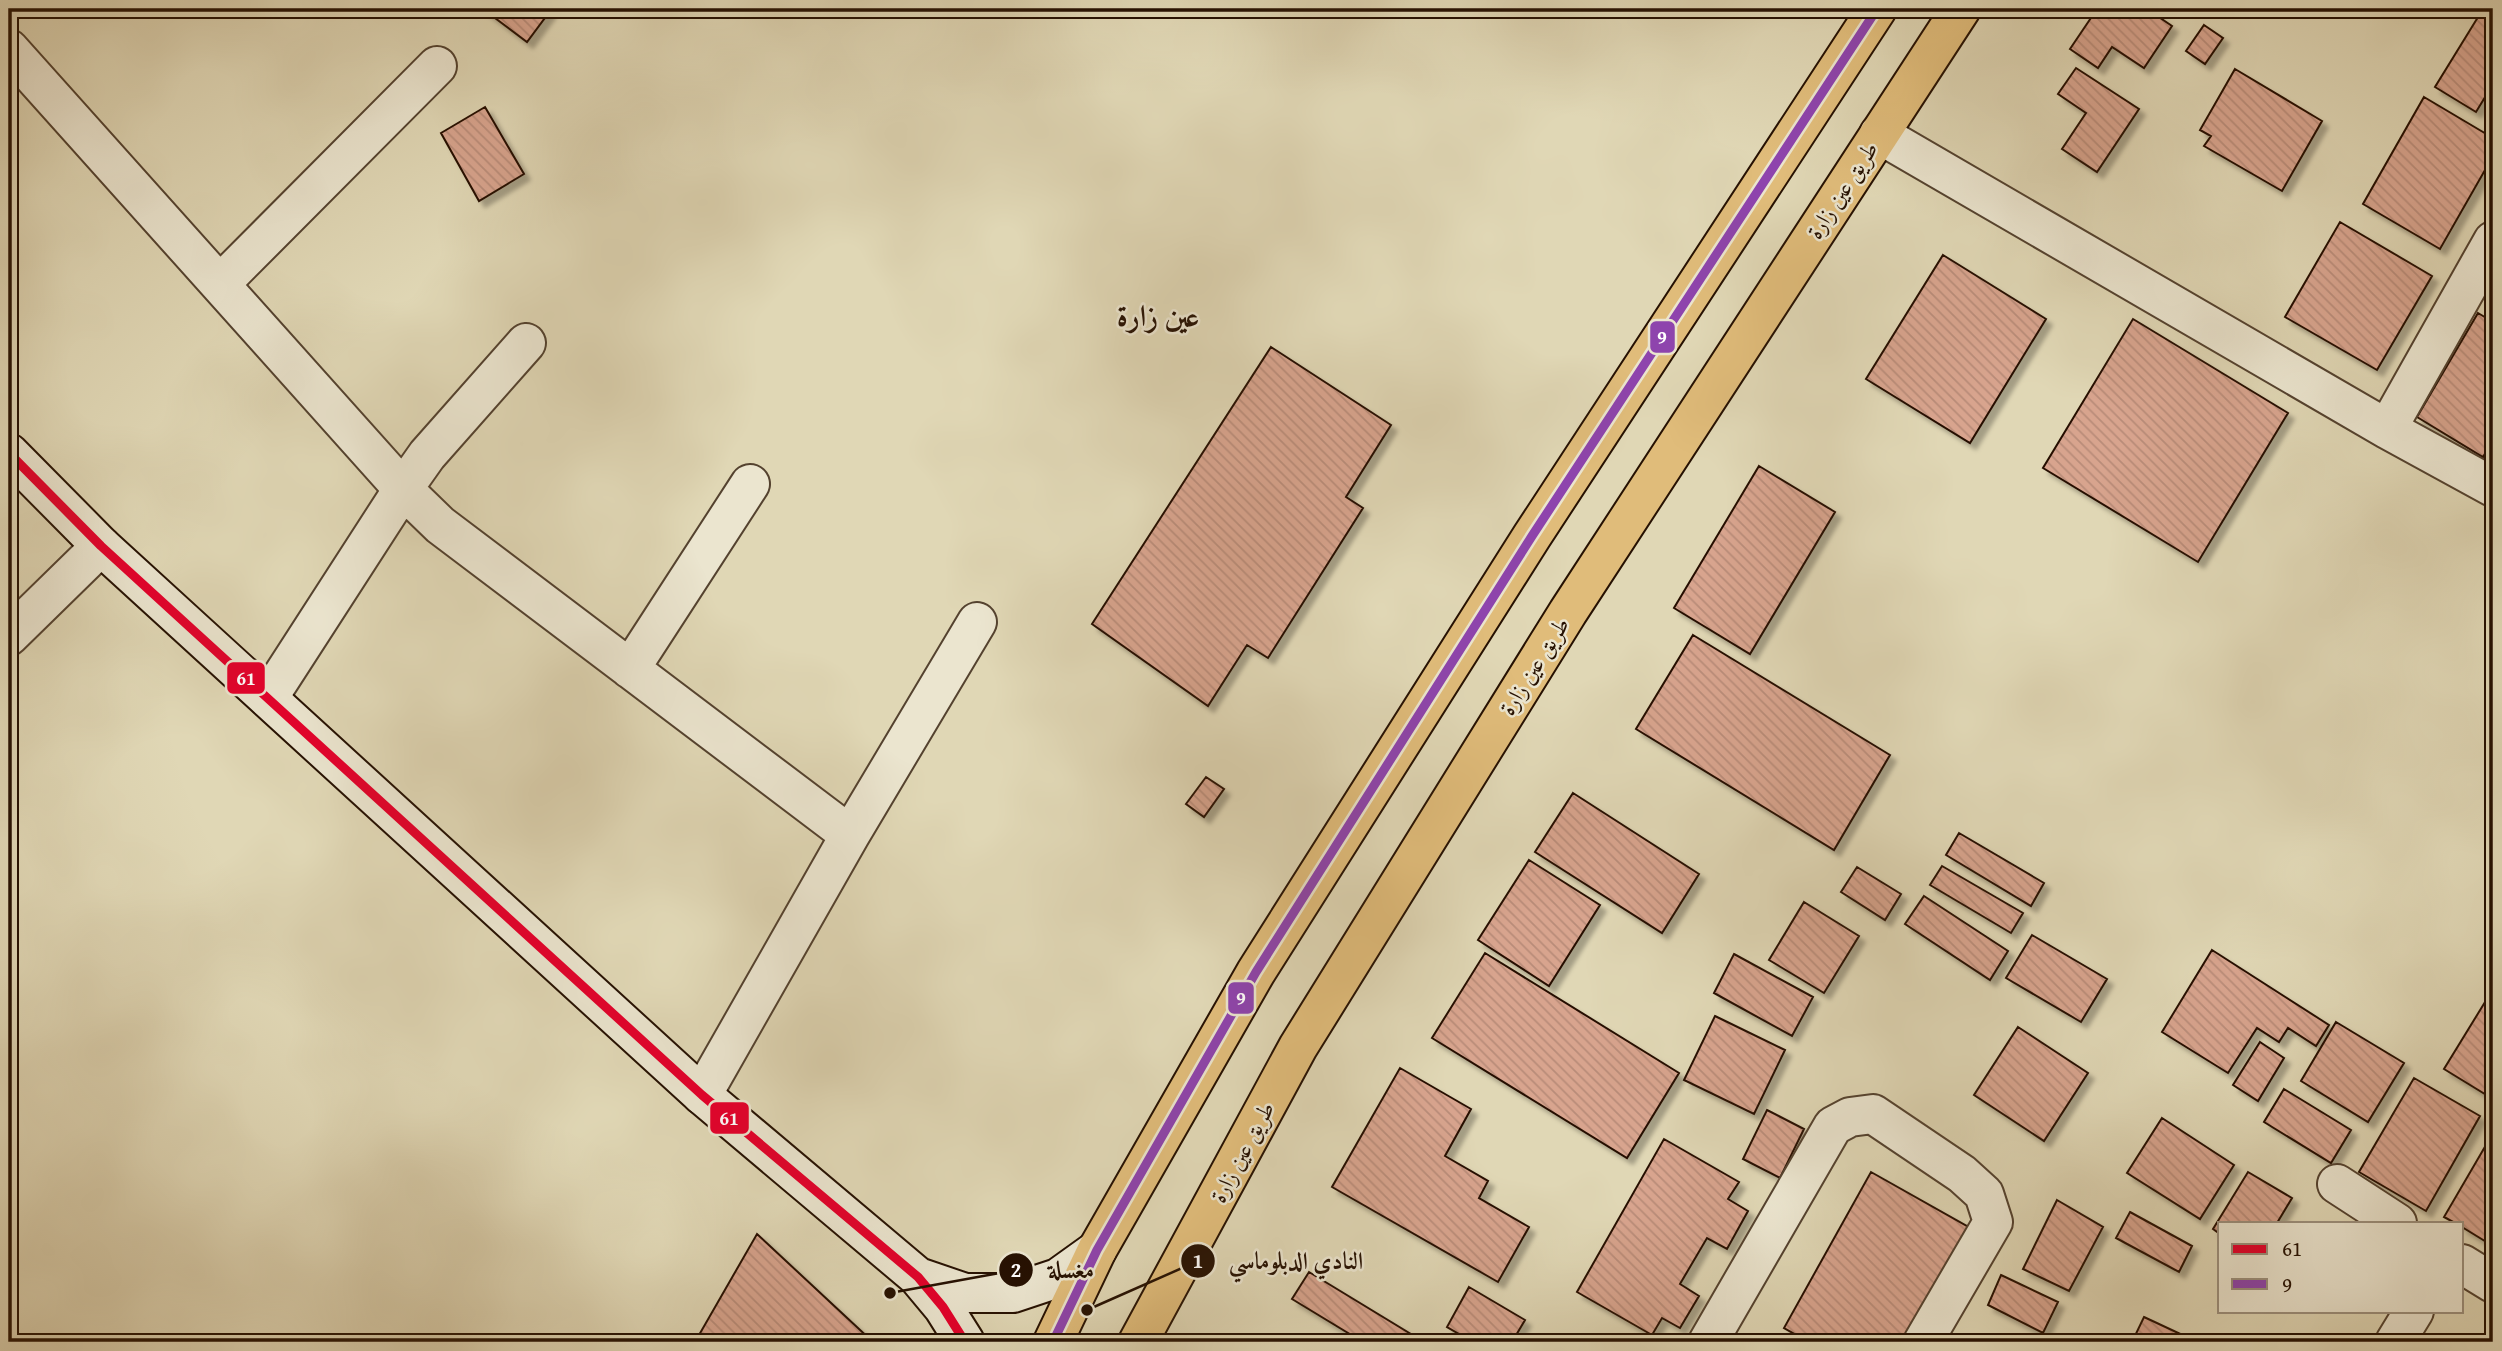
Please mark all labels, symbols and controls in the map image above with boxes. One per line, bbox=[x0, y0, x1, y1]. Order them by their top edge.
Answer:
street label: طريق عين زارة bbox=[1798, 134, 1886, 245]
district label: عين زارة bbox=[1117, 293, 1200, 337]
line badge: 9 bbox=[1649, 320, 1676, 354]
text: 9 bbox=[1657, 323, 1667, 351]
street label: طريق عين زارة bbox=[1490, 610, 1577, 721]
line badge: 61 bbox=[226, 661, 266, 695]
text: 61 bbox=[236, 664, 256, 692]
line badge: 9 bbox=[1227, 981, 1255, 1015]
text: 9 bbox=[1236, 984, 1246, 1012]
street label: طريق عين زارة bbox=[1201, 1095, 1282, 1208]
line badge: 61 bbox=[709, 1101, 750, 1135]
text: 61 bbox=[719, 1104, 739, 1132]
legend bbox=[2218, 1222, 2464, 1312]
text: 61 bbox=[2282, 1233, 2302, 1264]
callout: النادي الدبلوماسي bbox=[1180, 1238, 1378, 1283]
text: النادي الدبلوماسي bbox=[1229, 1243, 1363, 1283]
text: 1 bbox=[1193, 1245, 1203, 1276]
callout: مغسلة bbox=[999, 1247, 1108, 1292]
text: مغسلة bbox=[1046, 1252, 1094, 1287]
text: 2 bbox=[1011, 1254, 1021, 1285]
text: 9 bbox=[2282, 1269, 2292, 1300]

